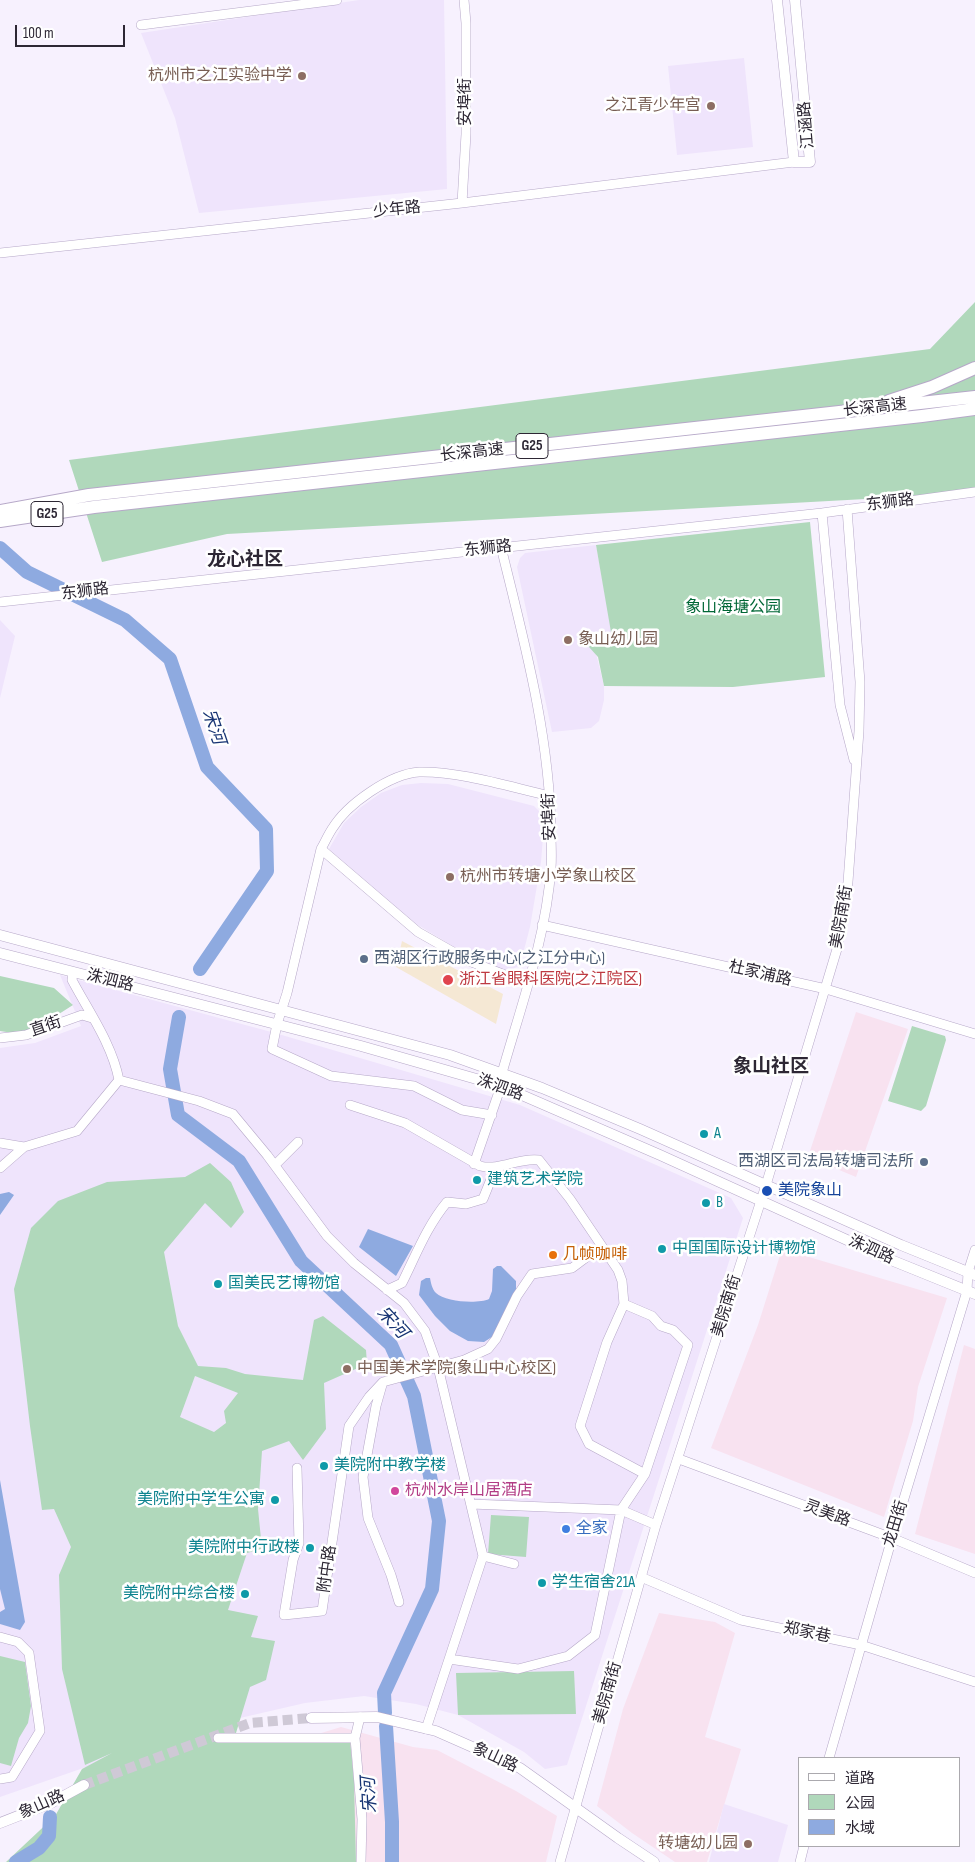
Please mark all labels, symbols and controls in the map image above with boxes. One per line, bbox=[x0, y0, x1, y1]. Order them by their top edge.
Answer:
scale bar bbox=[18, 15, 128, 47]
text: 100 m bbox=[23, 24, 54, 43]
place label: 杭州市之江实验中学 bbox=[148, 66, 292, 86]
marker: 杭州市之江实验中学 bbox=[296, 70, 308, 82]
street label: 安埠街 bbox=[456, 78, 476, 126]
place label: 之江青少年宫 bbox=[605, 96, 701, 116]
marker: 之江青少年宫 bbox=[705, 100, 717, 112]
street label: 江涵路 bbox=[795, 100, 819, 150]
street label: 少年路 bbox=[372, 198, 422, 222]
street label: 长深高速 bbox=[842, 395, 908, 421]
road number: G25 bbox=[516, 434, 548, 458]
street label: 长深高速 bbox=[439, 440, 505, 466]
street label: 东狮路 bbox=[865, 491, 915, 515]
road number: G25 bbox=[31, 502, 63, 526]
street label: 东狮路 bbox=[463, 537, 513, 561]
district label: 龙心社区 bbox=[207, 549, 283, 571]
street label: 东狮路 bbox=[60, 580, 110, 604]
park label: 象山海塘公园 bbox=[685, 598, 781, 618]
place label: 象山幼儿园 bbox=[578, 630, 658, 650]
marker: 象山幼儿园 bbox=[562, 634, 574, 646]
water label: 宋河 bbox=[197, 706, 229, 748]
street label: 安埠街 bbox=[540, 793, 560, 841]
place label: 杭州市转塘小学象山校区 bbox=[460, 867, 636, 887]
marker: 杭州市转塘小学象山校区 bbox=[444, 871, 456, 883]
street label: 美院南街 bbox=[827, 884, 857, 950]
place label: 西湖区行政服务中心(之江分中心) bbox=[374, 949, 605, 969]
marker: 西湖区行政服务中心(之江分中心) bbox=[358, 953, 370, 965]
street label: 杜家浦路 bbox=[727, 957, 793, 991]
street label: 洙泗路 bbox=[84, 966, 136, 996]
place label: 浙江省眼科医院(之江院区) bbox=[459, 970, 642, 990]
marker: 浙江省眼科医院(之江院区) bbox=[441, 973, 455, 987]
street label: 直街 bbox=[28, 1013, 64, 1041]
district label: 象山社区 bbox=[733, 1056, 809, 1078]
street label: 洙泗路 bbox=[474, 1071, 526, 1105]
place label: A bbox=[714, 1124, 721, 1144]
marker: A bbox=[698, 1128, 710, 1140]
place label: 西湖区司法局转塘司法所 bbox=[738, 1152, 914, 1172]
marker: 西湖区司法局转塘司法所 bbox=[918, 1156, 930, 1168]
place label: 建筑艺术学院 bbox=[487, 1170, 583, 1190]
marker: 建筑艺术学院 bbox=[471, 1174, 483, 1186]
place label: 美院象山 bbox=[778, 1181, 842, 1201]
marker: 美院象山 bbox=[760, 1184, 774, 1198]
place label: B bbox=[716, 1193, 723, 1213]
marker: B bbox=[700, 1197, 712, 1209]
street label: 洙泗路 bbox=[845, 1231, 897, 1269]
place label: 中国国际设计博物馆 bbox=[672, 1239, 816, 1259]
marker: 中国国际设计博物馆 bbox=[656, 1243, 668, 1255]
place label: 几帧咖啡 bbox=[563, 1245, 627, 1265]
marker: 几帧咖啡 bbox=[547, 1249, 559, 1261]
street label: 美院南街 bbox=[708, 1273, 746, 1339]
place label: 国美民艺博物馆 bbox=[228, 1274, 340, 1294]
marker: 国美民艺博物馆 bbox=[212, 1278, 224, 1290]
water label: 宋河 bbox=[372, 1302, 412, 1344]
place label: 中国美术学院(象山中心校区) bbox=[357, 1359, 556, 1379]
marker: 中国美术学院(象山中心校区) bbox=[341, 1363, 353, 1375]
place label: 美院附中教学楼 bbox=[334, 1456, 446, 1476]
marker: 美院附中教学楼 bbox=[318, 1460, 330, 1472]
place label: 杭州水岸山居酒店 bbox=[405, 1481, 533, 1501]
marker: 杭州水岸山居酒店 bbox=[389, 1485, 401, 1497]
place label: 美院附中学生公寓 bbox=[137, 1490, 265, 1510]
marker: 美院附中学生公寓 bbox=[269, 1494, 281, 1506]
street label: 灵美路 bbox=[801, 1497, 853, 1531]
street label: 龙田街 bbox=[880, 1498, 912, 1550]
place label: 全家 bbox=[576, 1519, 608, 1539]
marker: 全家 bbox=[560, 1523, 572, 1535]
place label: 美院附中行政楼 bbox=[188, 1538, 300, 1558]
marker: 美院附中行政楼 bbox=[304, 1542, 316, 1554]
street label: 附中路 bbox=[315, 1544, 341, 1594]
place label: 学生宿舍21A bbox=[552, 1573, 635, 1593]
marker: 学生宿舍21A bbox=[536, 1577, 548, 1589]
place label: 美院附中综合楼 bbox=[123, 1584, 235, 1604]
marker: 美院附中综合楼 bbox=[239, 1588, 251, 1600]
street label: 郑家巷 bbox=[782, 1619, 832, 1647]
street label: 美院南街 bbox=[590, 1660, 626, 1726]
street label: 象山路 bbox=[469, 1739, 521, 1777]
legend bbox=[798, 1757, 960, 1847]
text: 道路 bbox=[845, 1769, 875, 1788]
water label: 宋河 bbox=[358, 1776, 382, 1814]
street label: 象山路 bbox=[16, 1786, 68, 1824]
text: 公园 bbox=[845, 1794, 875, 1813]
text: 水域 bbox=[845, 1819, 875, 1838]
place label: 转塘幼儿园 bbox=[658, 1834, 738, 1854]
marker: 转塘幼儿园 bbox=[742, 1838, 754, 1850]

